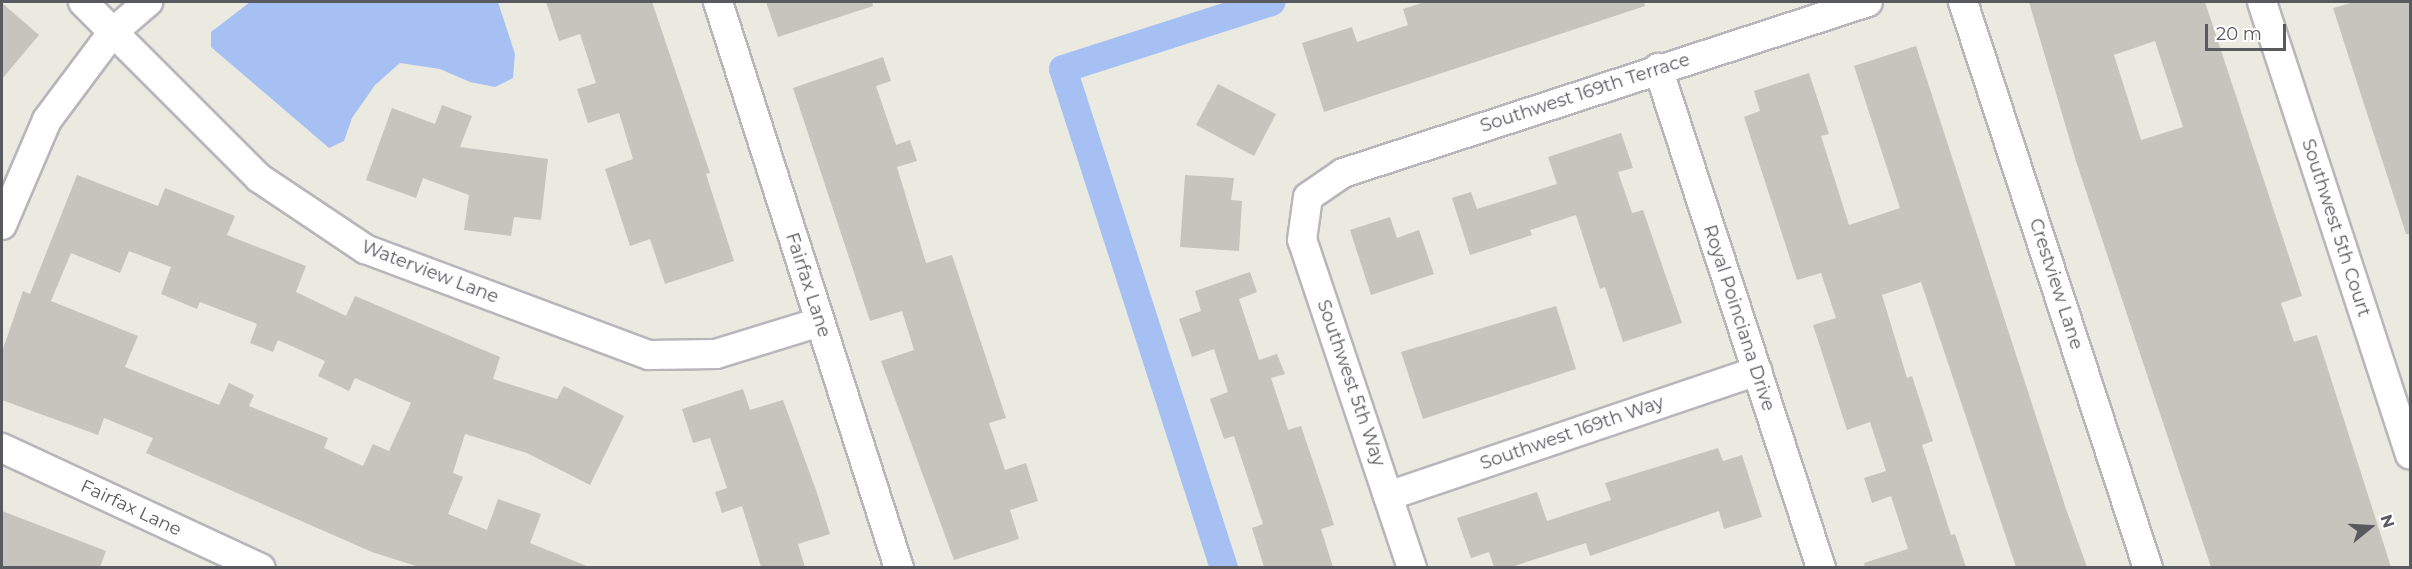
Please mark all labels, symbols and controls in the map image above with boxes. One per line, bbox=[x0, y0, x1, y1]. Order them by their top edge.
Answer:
scale bar bbox=[2208, 12, 2289, 50]
text: 20 m bbox=[2216, 23, 2262, 45]
street label: Southwest 169th Terrace bbox=[1478, 49, 1692, 137]
street label: Southwest 5th Court bbox=[2297, 136, 2375, 320]
street label: Crestview Lane bbox=[2025, 216, 2087, 352]
street label: Royal Poinciana Drive bbox=[1699, 222, 1779, 414]
street label: Fairfax Lane bbox=[781, 230, 835, 340]
street label: Waterview Lane bbox=[358, 236, 502, 308]
street label: Southwest 5th Way bbox=[1312, 297, 1390, 469]
street label: Southwest 169th Way bbox=[1477, 391, 1667, 475]
street label: Fairfax Lane bbox=[77, 475, 185, 541]
north arrow bbox=[2340, 497, 2400, 557]
text: N bbox=[2377, 512, 2399, 530]

